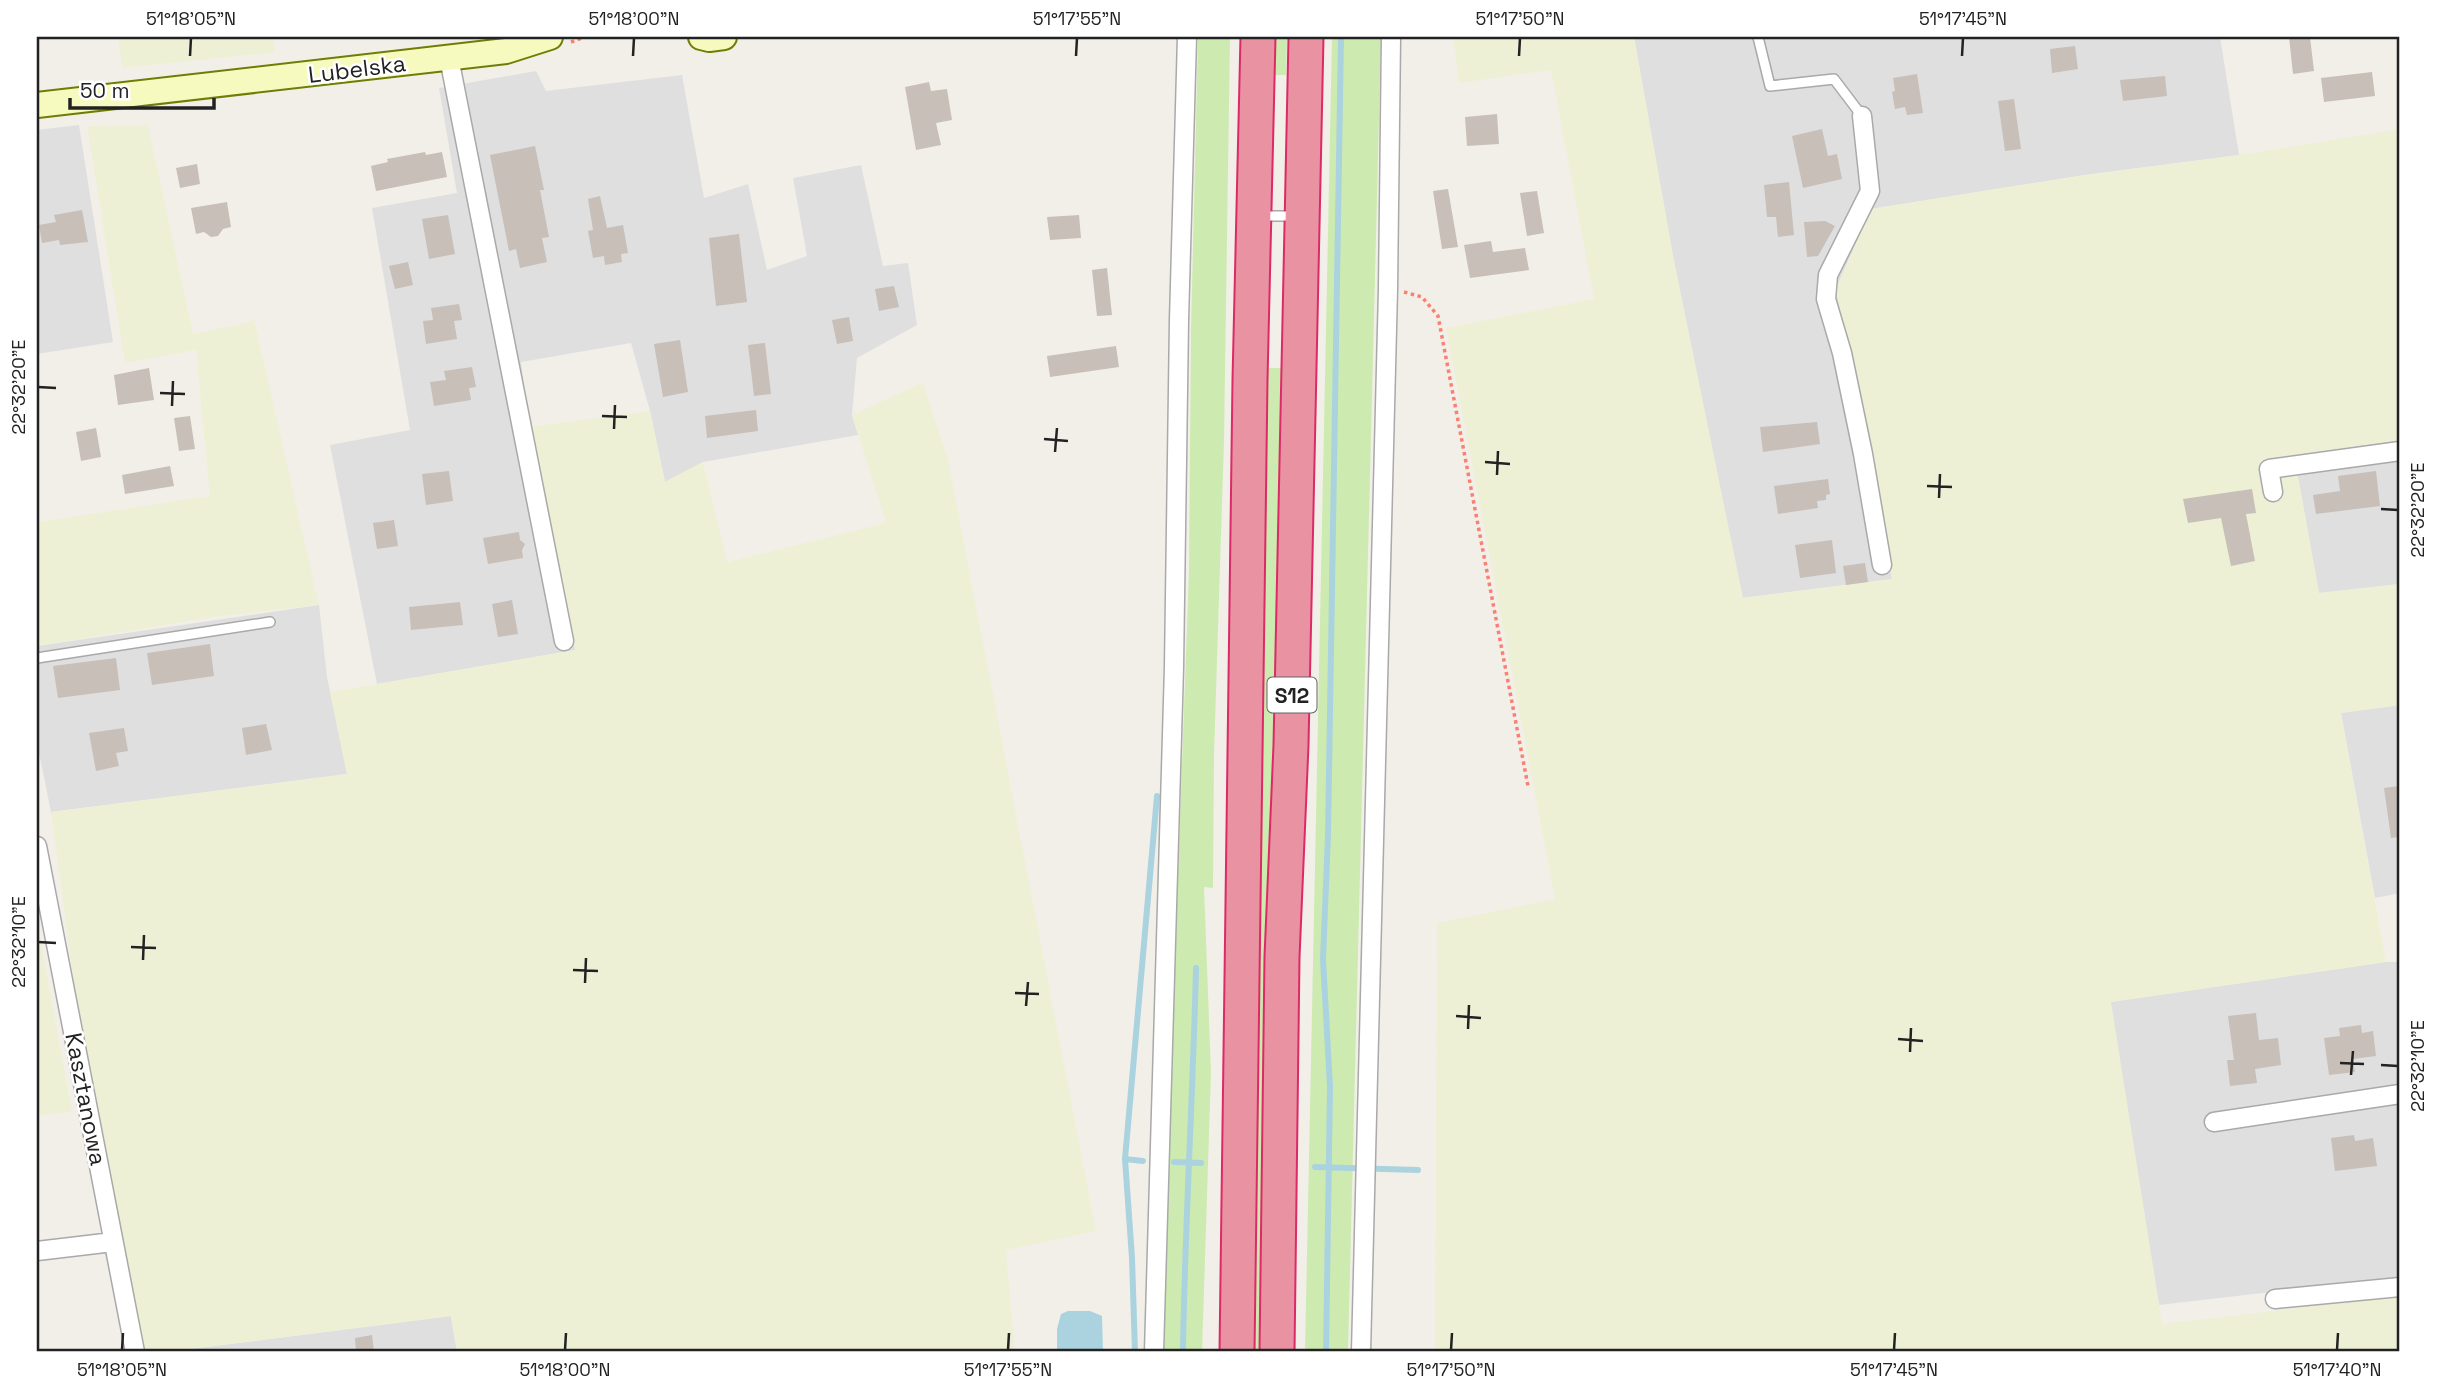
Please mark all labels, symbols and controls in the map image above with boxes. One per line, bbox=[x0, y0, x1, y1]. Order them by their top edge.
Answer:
text: 51°18'05"N bbox=[146, 7, 236, 30]
text: 51°18'00"N bbox=[589, 7, 679, 30]
text: 51°17'55"N bbox=[1033, 7, 1121, 30]
text: 51°17'50"N bbox=[1475, 7, 1565, 30]
text: 51°17'45"N bbox=[1919, 7, 2007, 30]
street label: Lubelska bbox=[307, 48, 407, 90]
scale bar bbox=[70, 66, 214, 110]
text: 50 m bbox=[80, 77, 130, 104]
text: 22°32'20"E bbox=[7, 340, 30, 435]
text: 22°32'20"E bbox=[2406, 463, 2429, 558]
road number: S12 bbox=[1268, 678, 1316, 712]
text: 22°32'10"E bbox=[7, 896, 30, 988]
text: 22°32'10"E bbox=[2406, 1020, 2429, 1112]
street label: Kasztanowa bbox=[58, 1030, 114, 1168]
text: 51°18'05"N bbox=[77, 1358, 167, 1381]
text: 51°18'00"N bbox=[520, 1358, 610, 1381]
text: 51°17'55"N bbox=[964, 1358, 1052, 1381]
text: 51°17'50"N bbox=[1406, 1358, 1496, 1381]
text: 51°17'45"N bbox=[1850, 1358, 1938, 1381]
text: 51°17'40"N bbox=[2293, 1358, 2381, 1381]

